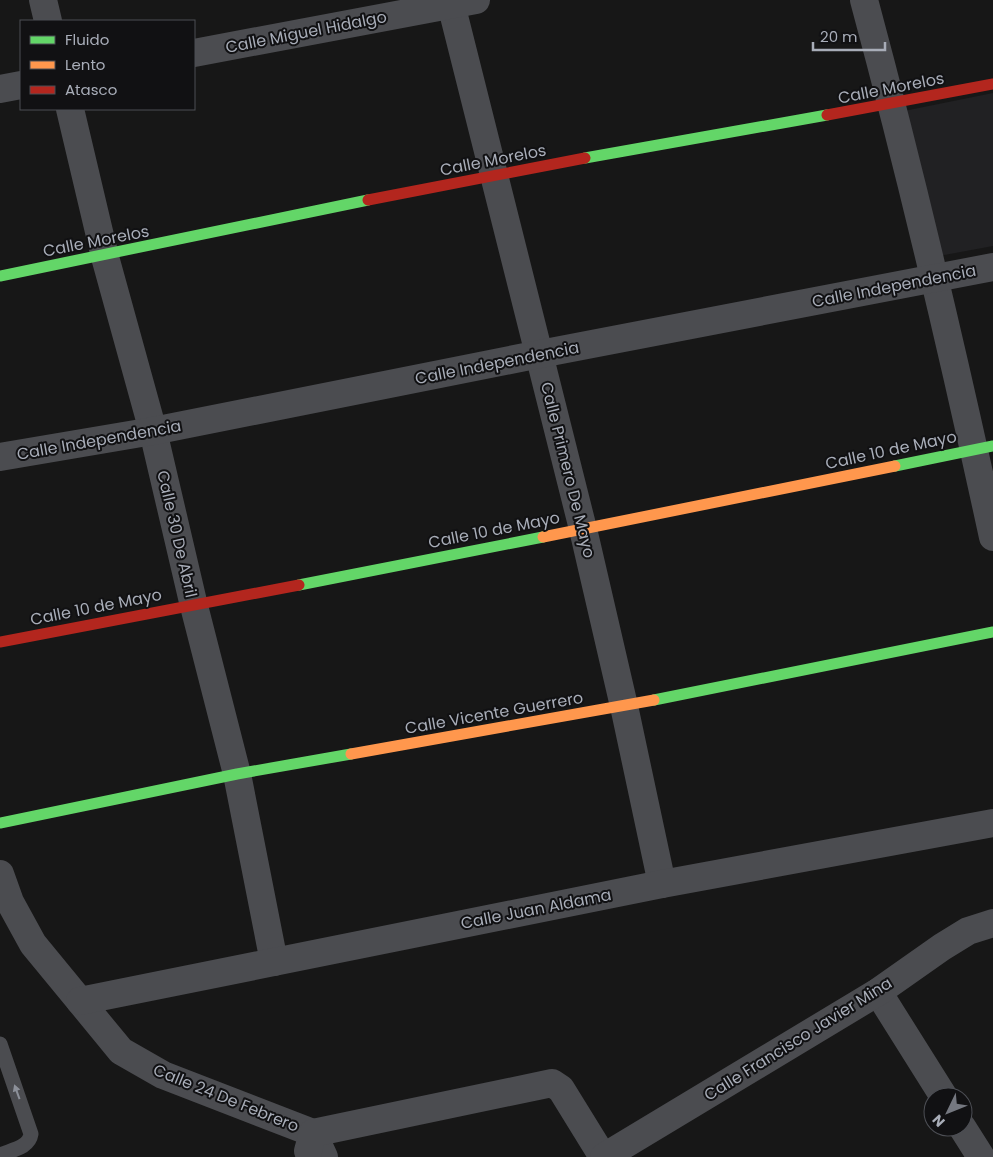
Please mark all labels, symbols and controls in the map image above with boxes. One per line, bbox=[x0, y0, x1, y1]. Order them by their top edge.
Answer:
street label: Calle Miguel Hidalgo bbox=[223, 5, 389, 59]
legend bbox=[20, 20, 195, 110]
scale bar bbox=[813, 20, 886, 52]
text: 20 m bbox=[820, 26, 858, 47]
text: Fluido bbox=[65, 29, 109, 50]
text: Lento bbox=[65, 54, 105, 75]
street label: Calle Morelos bbox=[836, 66, 946, 110]
text: Atasco bbox=[65, 79, 117, 100]
street label: Calle Morelos bbox=[438, 138, 548, 182]
street label: Calle Morelos bbox=[41, 219, 151, 263]
street label: Calle Independencia bbox=[810, 259, 978, 313]
street label: Calle Independencia bbox=[413, 336, 581, 390]
street label: Calle Primero De Mayo bbox=[535, 380, 601, 560]
street label: Calle Independencia bbox=[15, 414, 183, 466]
street label: Calle 10 de Mayo bbox=[823, 425, 959, 475]
street label: Calle 30 De Abril bbox=[151, 468, 203, 600]
street label: Calle 10 de Mayo bbox=[426, 506, 562, 554]
street label: Calle 10 de Mayo bbox=[28, 583, 164, 631]
street label: Calle Vicente Guerrero bbox=[403, 686, 585, 740]
street label: Calle Juan Aldama bbox=[459, 883, 613, 935]
street label: Calle Francisco Javier Mina bbox=[700, 972, 896, 1106]
street label: Calle 24 De Febrero bbox=[150, 1058, 302, 1138]
one-way arrow bbox=[13, 1085, 20, 1100]
north arrow bbox=[923, 1087, 973, 1137]
text: N bbox=[928, 1110, 949, 1132]

